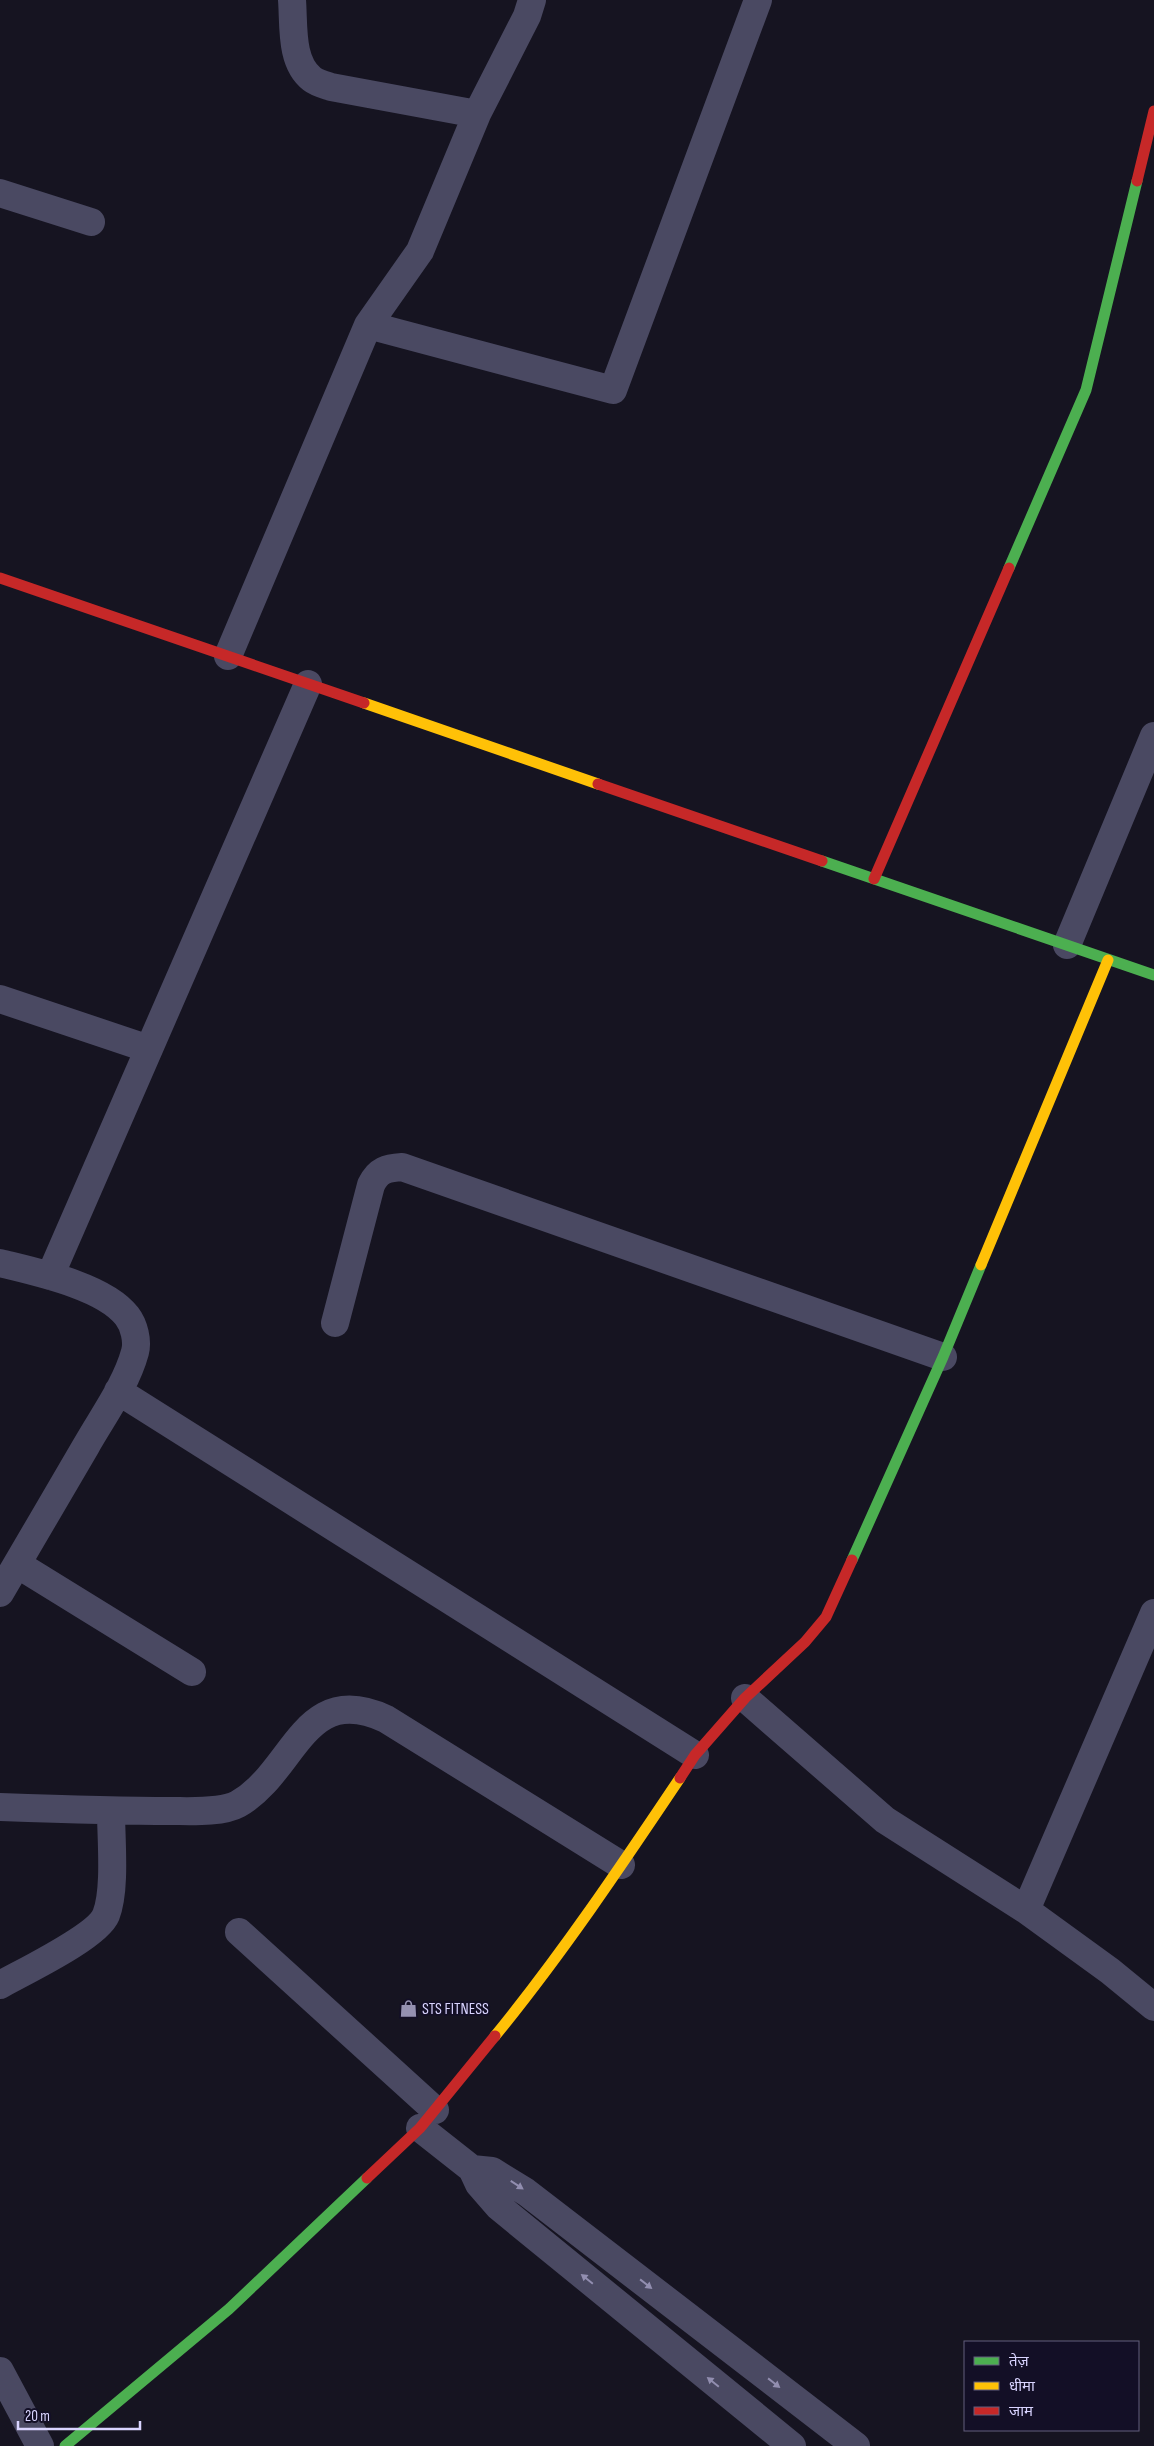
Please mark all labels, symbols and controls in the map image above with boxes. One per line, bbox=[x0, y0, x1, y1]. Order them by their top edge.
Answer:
shop icon: STS FITNESS bbox=[398, 1998, 418, 2018]
place label: STS FITNESS bbox=[422, 2000, 489, 2019]
one-way arrow bbox=[510, 2180, 523, 2190]
one-way arrow bbox=[581, 2274, 594, 2285]
one-way arrow bbox=[639, 2278, 652, 2289]
legend bbox=[964, 2341, 1139, 2431]
text: तेज़ bbox=[1009, 2352, 1030, 2371]
one-way arrow bbox=[708, 2376, 720, 2388]
text: धीमा bbox=[1009, 2377, 1036, 2396]
one-way arrow bbox=[767, 2378, 781, 2388]
scale bar bbox=[18, 2398, 140, 2430]
text: जाम bbox=[1009, 2402, 1034, 2421]
text: 20 m bbox=[25, 2407, 50, 2426]

